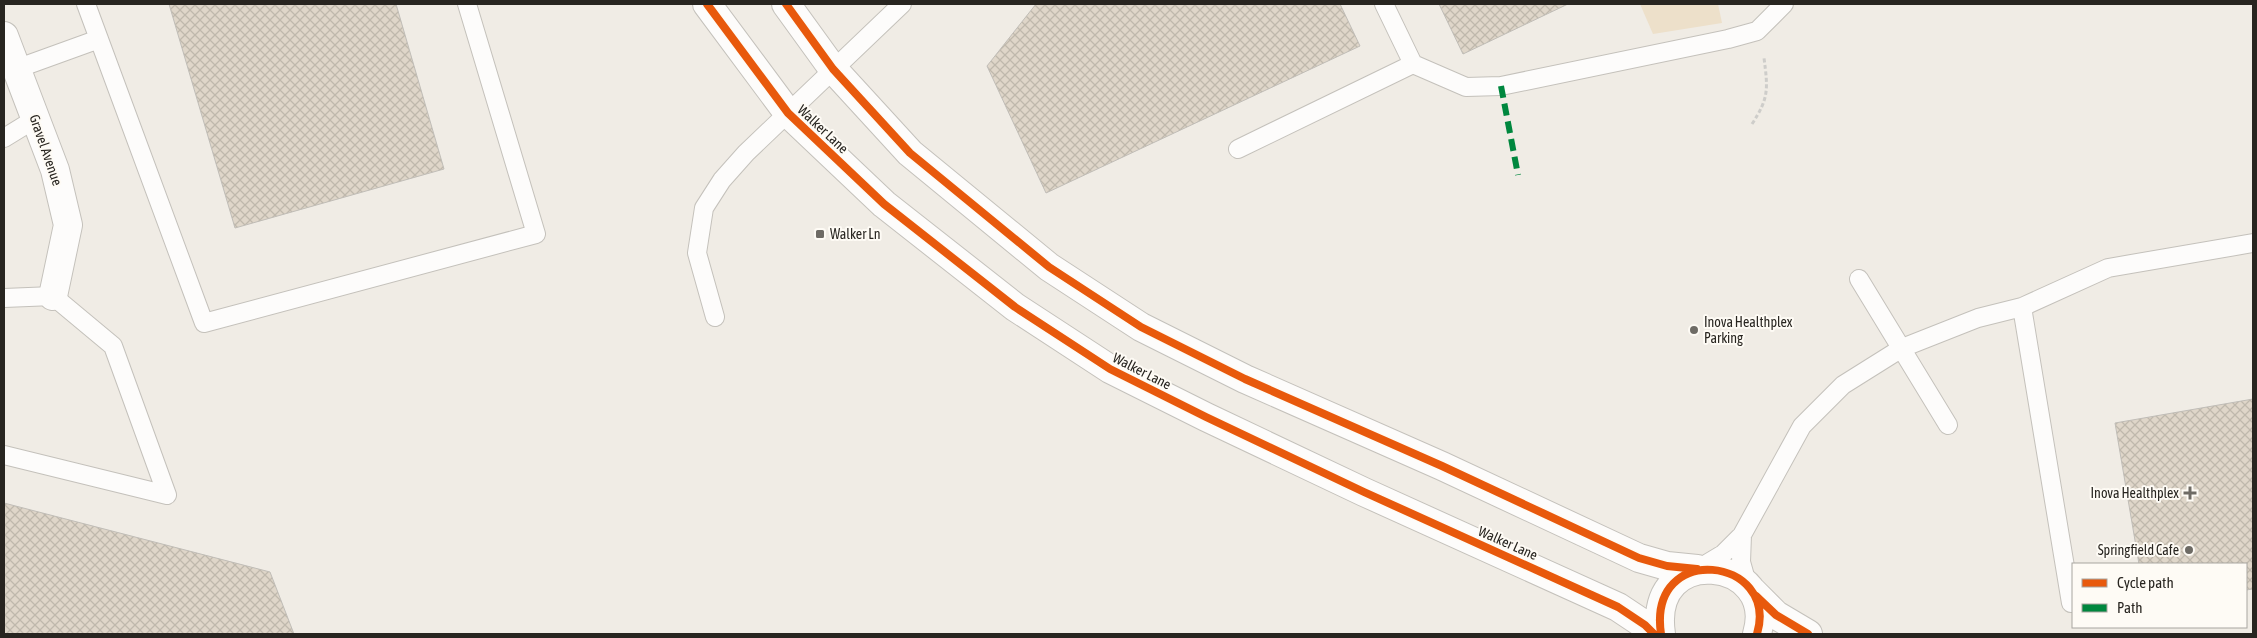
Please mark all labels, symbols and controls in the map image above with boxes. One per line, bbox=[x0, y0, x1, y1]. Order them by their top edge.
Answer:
street label: Walker Lane bbox=[794, 102, 852, 156]
street label: Gravel Avenue bbox=[26, 112, 66, 188]
place label: Walker Ln bbox=[830, 226, 880, 242]
marker: Walker Ln bbox=[814, 228, 826, 240]
place label: Inova Healthplex Parking bbox=[1704, 314, 1793, 346]
marker: Inova Healthplex Parking bbox=[1688, 324, 1700, 336]
street label: Walker Lane bbox=[1110, 350, 1174, 392]
place label: Inova Healthplex bbox=[2091, 485, 2179, 501]
marker: Inova Healthplex bbox=[2183, 486, 2197, 500]
street label: Walker Lane bbox=[1476, 523, 1540, 563]
place label: Springfield Cafe bbox=[2098, 542, 2179, 558]
marker: Springfield Cafe bbox=[2183, 544, 2195, 556]
legend bbox=[2072, 563, 2247, 628]
text: Cycle path bbox=[2117, 574, 2174, 591]
text: Path bbox=[2117, 599, 2143, 616]

